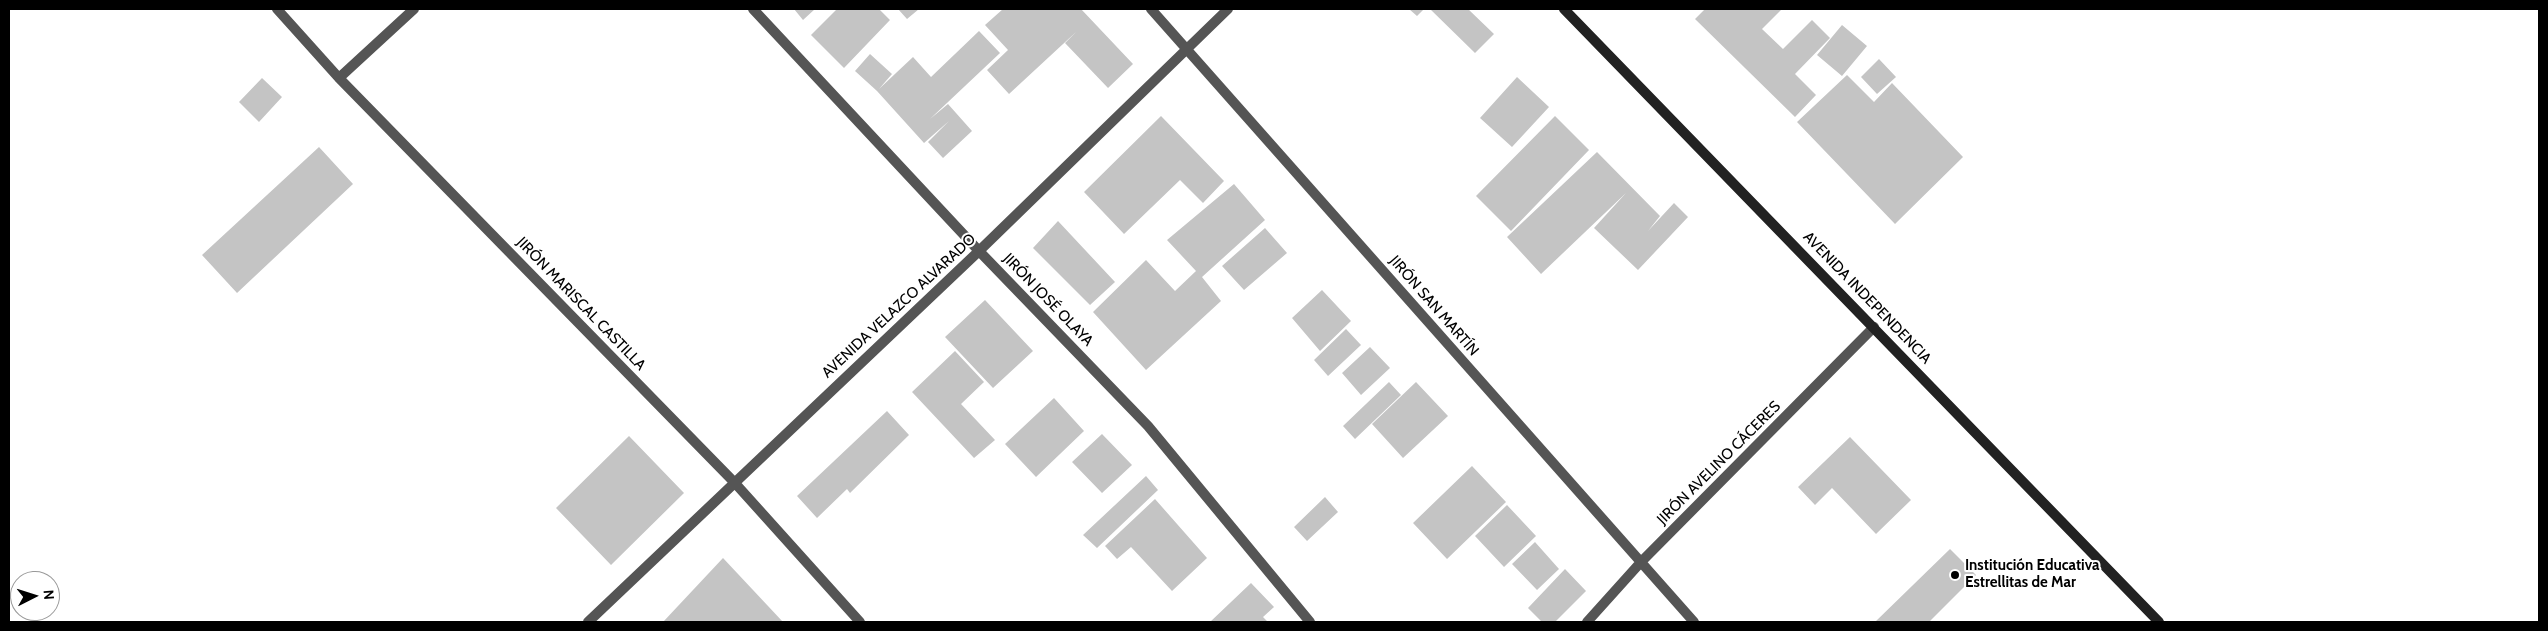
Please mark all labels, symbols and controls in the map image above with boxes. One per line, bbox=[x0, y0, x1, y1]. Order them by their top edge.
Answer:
street label: AVENIDA INDEPENDENCIA bbox=[1799, 228, 1935, 368]
street label: AVENIDA VELAZCO ALVARADO bbox=[818, 230, 980, 382]
street label: JIRÓN MARISCAL CASTILLA bbox=[513, 234, 649, 374]
street label: JIRÓN JOSÉ OLAYA bbox=[999, 250, 1097, 350]
street label: JIRÓN SAN MARTÍN bbox=[1386, 252, 1482, 360]
street label: JIRÓN AVELINO CÁCERES bbox=[1654, 398, 1784, 528]
place label: Institución Educativa Estrellitas de Mar bbox=[1965, 557, 2100, 592]
marker: Institución Educativa Estrellitas de Mar bbox=[1949, 569, 1961, 581]
north arrow bbox=[10, 571, 60, 621]
text: N bbox=[40, 589, 58, 600]

